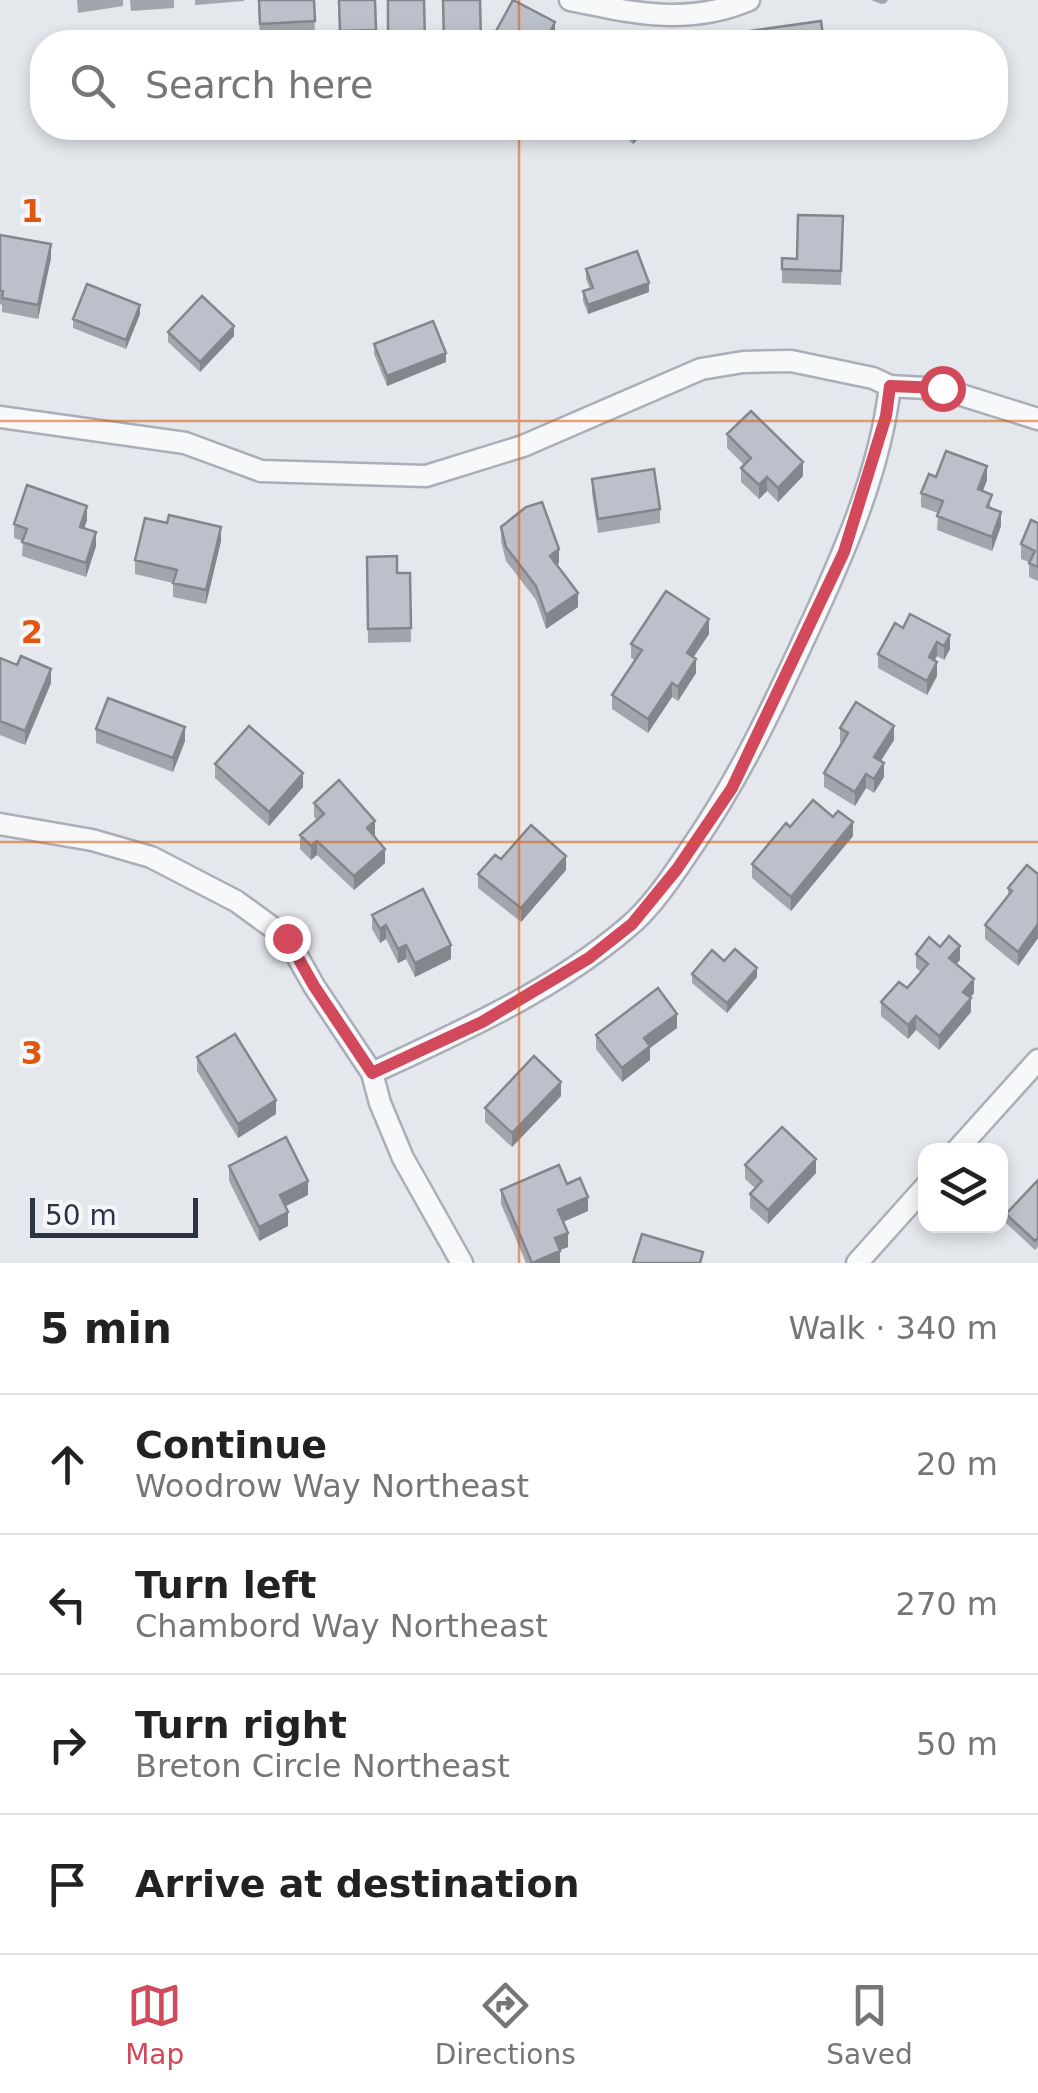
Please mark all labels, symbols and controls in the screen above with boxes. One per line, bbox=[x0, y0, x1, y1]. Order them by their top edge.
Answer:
search box bbox=[30, 30, 1008, 140]
icon: search bbox=[65, 58, 120, 113]
text: Search here bbox=[145, 63, 373, 107]
text: 1 bbox=[21, 192, 43, 230]
route start bbox=[920, 366, 966, 412]
text: 2 bbox=[21, 613, 43, 651]
route end bbox=[265, 916, 311, 962]
text: 3 bbox=[21, 1034, 43, 1072]
map controls bbox=[918, 1143, 1008, 1233]
button: layers bbox=[918, 1143, 1008, 1233]
scale bar bbox=[30, 1193, 198, 1238]
text: 50 m bbox=[45, 1199, 117, 1232]
text: 5 min bbox=[40, 1304, 172, 1353]
text: Walk · 340 m bbox=[788, 1309, 998, 1347]
text: Continue bbox=[135, 1423, 327, 1467]
icon: ahead bbox=[40, 1437, 95, 1492]
text: 20 m bbox=[916, 1445, 998, 1483]
text: Woodrow Way Northeast bbox=[135, 1467, 529, 1505]
text: Turn left bbox=[135, 1563, 316, 1607]
icon: left bbox=[40, 1577, 95, 1632]
text: 270 m bbox=[896, 1585, 998, 1623]
text: Chambord Way Northeast bbox=[135, 1607, 548, 1645]
text: Turn right bbox=[135, 1703, 347, 1747]
icon: right bbox=[40, 1717, 95, 1772]
text: 50 m bbox=[916, 1725, 998, 1763]
text: Breton Circle Northeast bbox=[135, 1747, 510, 1785]
icon: arrive bbox=[40, 1857, 95, 1912]
text: Arrive at destination bbox=[135, 1862, 580, 1906]
tab: Map bbox=[125, 1978, 184, 2071]
tab: Directions bbox=[435, 1978, 576, 2071]
tab: Saved bbox=[826, 1978, 913, 2071]

